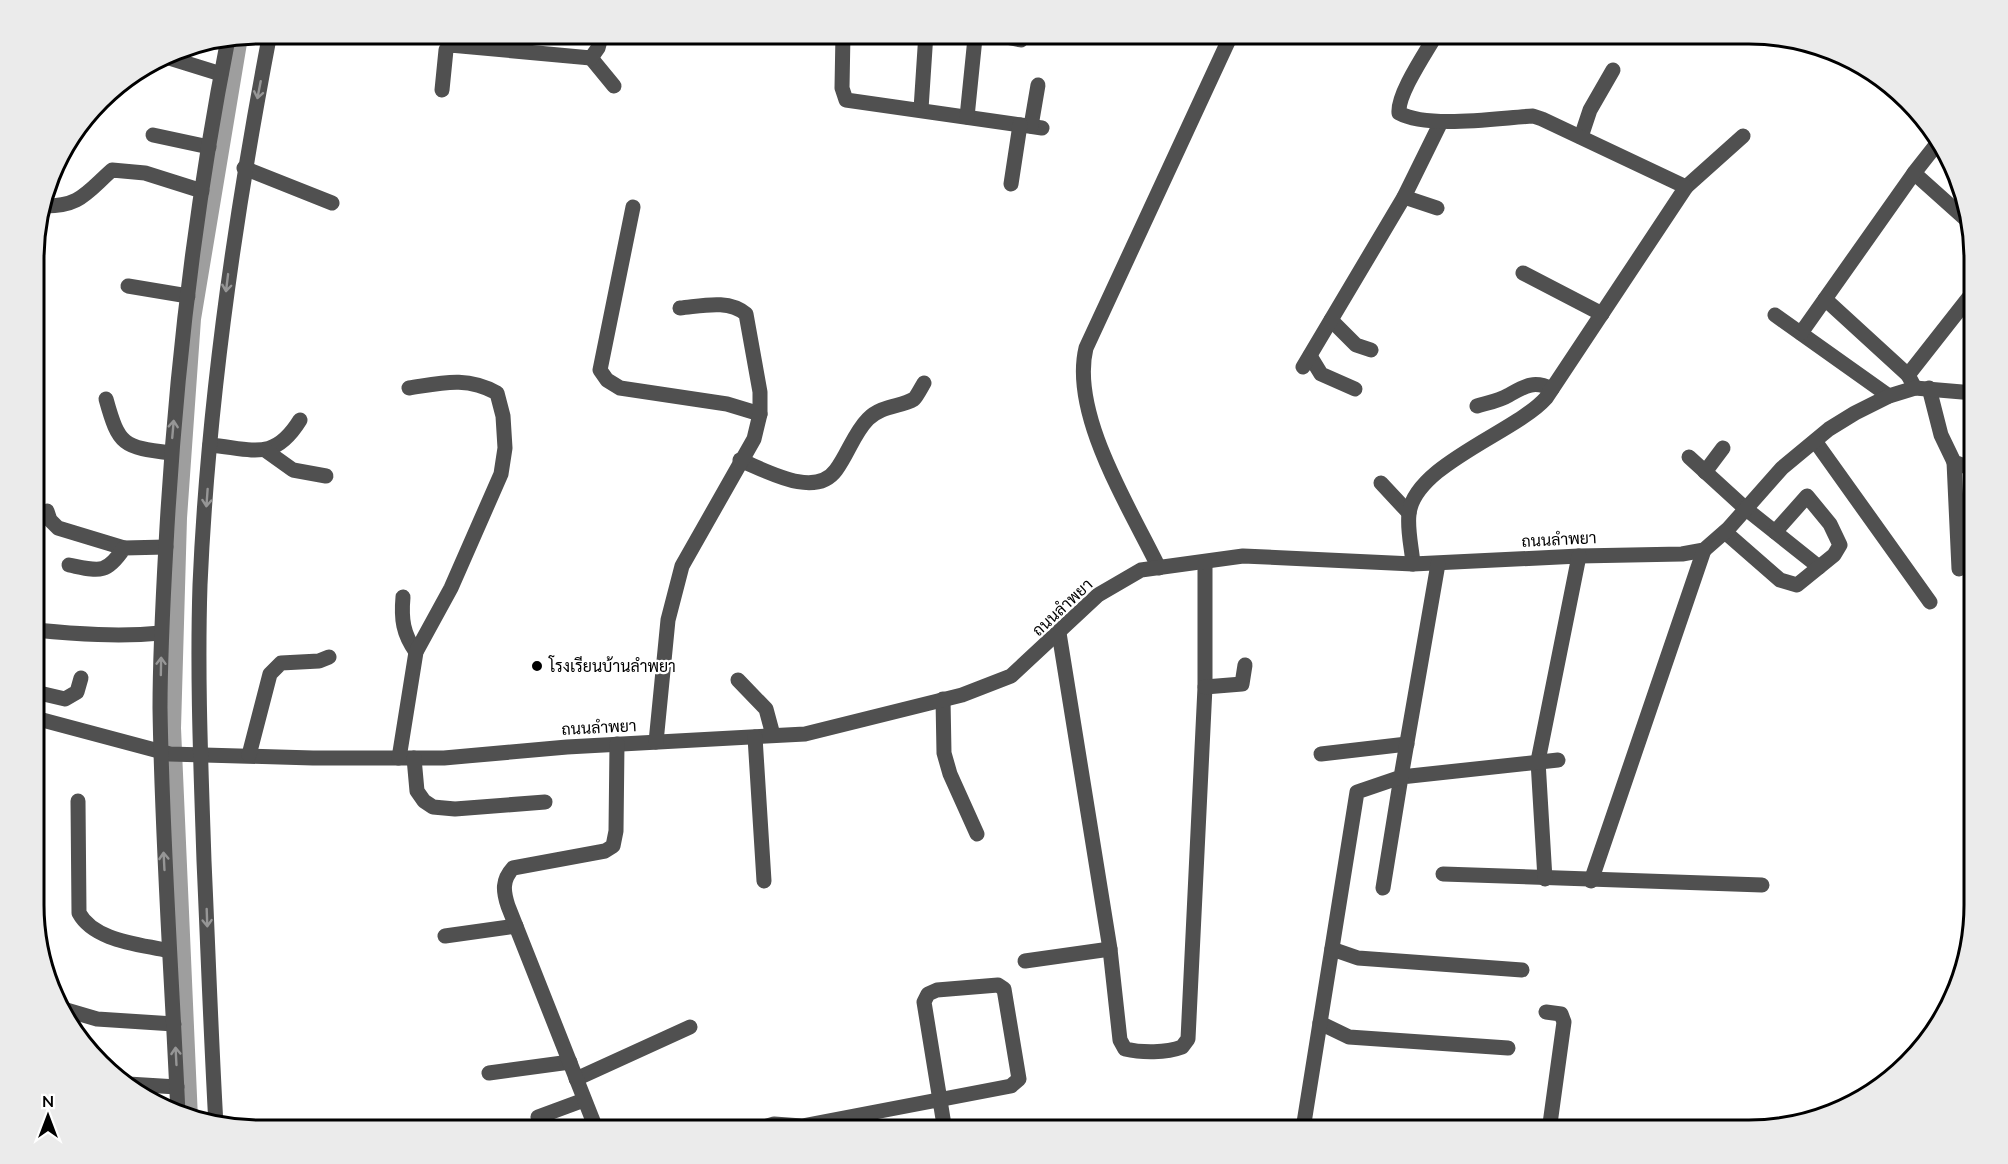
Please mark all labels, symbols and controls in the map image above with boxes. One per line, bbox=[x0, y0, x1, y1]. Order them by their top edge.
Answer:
one-way arrow bbox=[253, 80, 264, 100]
one-way arrow bbox=[222, 272, 233, 292]
one-way arrow bbox=[168, 420, 179, 440]
one-way arrow bbox=[201, 487, 212, 507]
street label: ถนนลำพยา bbox=[1521, 527, 1597, 551]
street label: ถนนลำพยา bbox=[1028, 574, 1096, 640]
place label: โรงเรียนบ้านลำพยา bbox=[548, 655, 676, 676]
one-way arrow bbox=[155, 657, 167, 677]
marker: โรงเรียนบ้านลำพยา bbox=[530, 659, 544, 673]
street label: ถนนลำพยา bbox=[561, 715, 637, 739]
one-way arrow bbox=[159, 852, 170, 872]
one-way arrow bbox=[201, 908, 212, 928]
one-way arrow bbox=[170, 1046, 181, 1066]
north arrow bbox=[18, 1086, 78, 1146]
text: N bbox=[42, 1091, 54, 1111]

